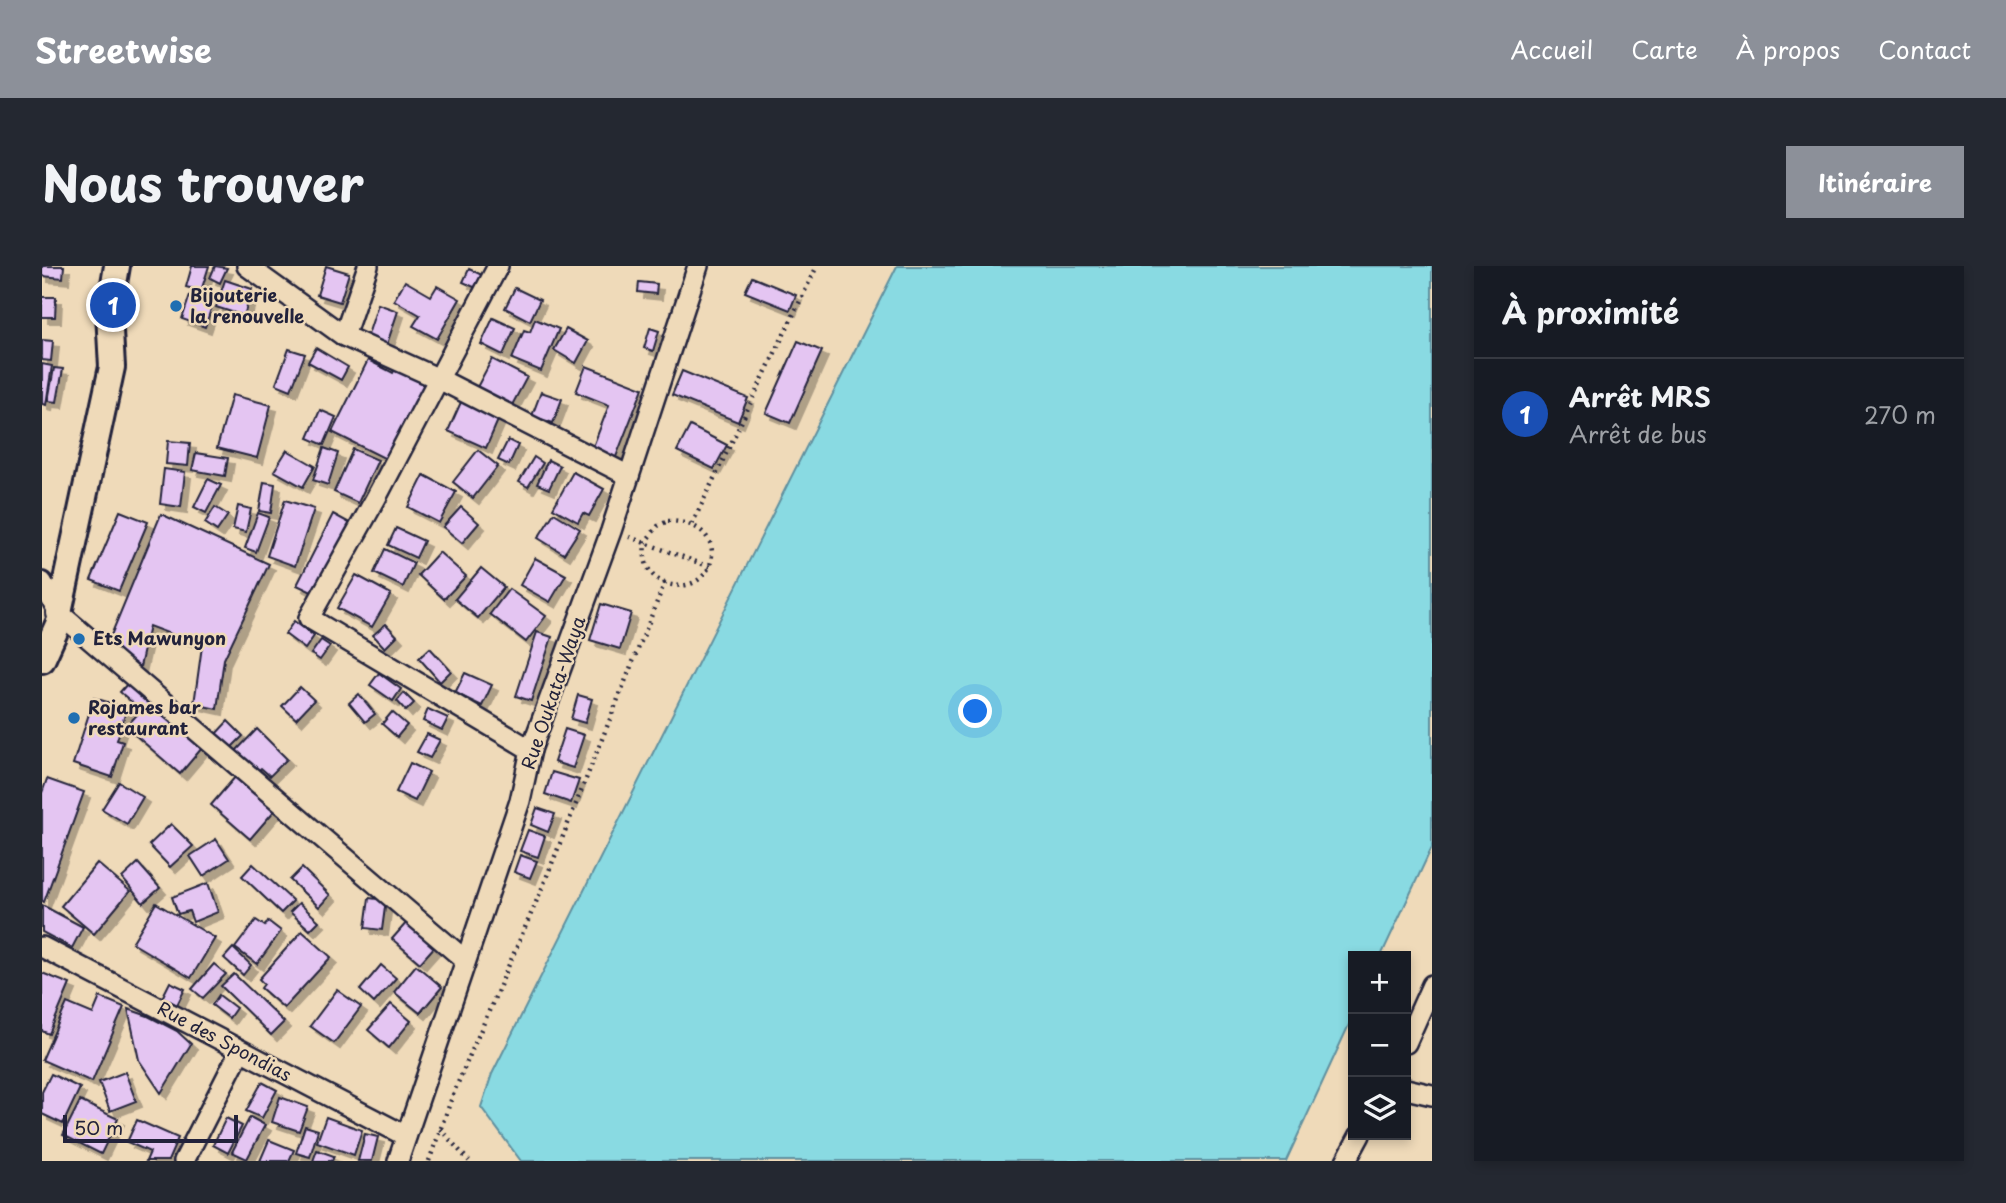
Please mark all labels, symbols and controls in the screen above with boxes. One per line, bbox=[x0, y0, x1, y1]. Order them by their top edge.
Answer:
text: Streetwise bbox=[35, 24, 212, 74]
text: Accueil bbox=[1510, 31, 1593, 67]
text: Carte bbox=[1631, 31, 1698, 67]
text: À propos bbox=[1736, 31, 1840, 67]
text: Contact bbox=[1878, 31, 1971, 67]
text: Nous trouver bbox=[42, 145, 364, 219]
button: Itinéraire bbox=[1786, 146, 1964, 218]
pin: 1 bbox=[90, 279, 136, 331]
place label: Bijouterie la renouvelle bbox=[190, 281, 304, 329]
text: À proximité bbox=[1502, 289, 1679, 334]
marker: Bijouterie la renouvelle bbox=[168, 298, 184, 314]
text: Arrêt MRS bbox=[1569, 377, 1711, 416]
text: 1 bbox=[1520, 397, 1531, 432]
text: 270 m bbox=[1864, 397, 1936, 432]
text: Arrêt de bus bbox=[1569, 416, 1707, 451]
street label: Rue Oukata-Waya bbox=[514, 612, 592, 773]
place label: Ets Mawunyon bbox=[93, 624, 226, 651]
marker: Ets Mawunyon bbox=[71, 631, 87, 647]
place label: Rojames bar restaurant bbox=[88, 693, 201, 741]
your location bbox=[958, 694, 992, 728]
marker: Rojames bar restaurant bbox=[66, 710, 82, 726]
map controls bbox=[1348, 951, 1411, 1140]
button: + bbox=[1348, 951, 1411, 1014]
street label: Rue des Spondias bbox=[153, 994, 297, 1087]
button: − bbox=[1348, 1014, 1411, 1077]
button: layers bbox=[1348, 1077, 1411, 1140]
scale bar bbox=[63, 1112, 238, 1144]
text: 50 m bbox=[74, 1113, 123, 1141]

